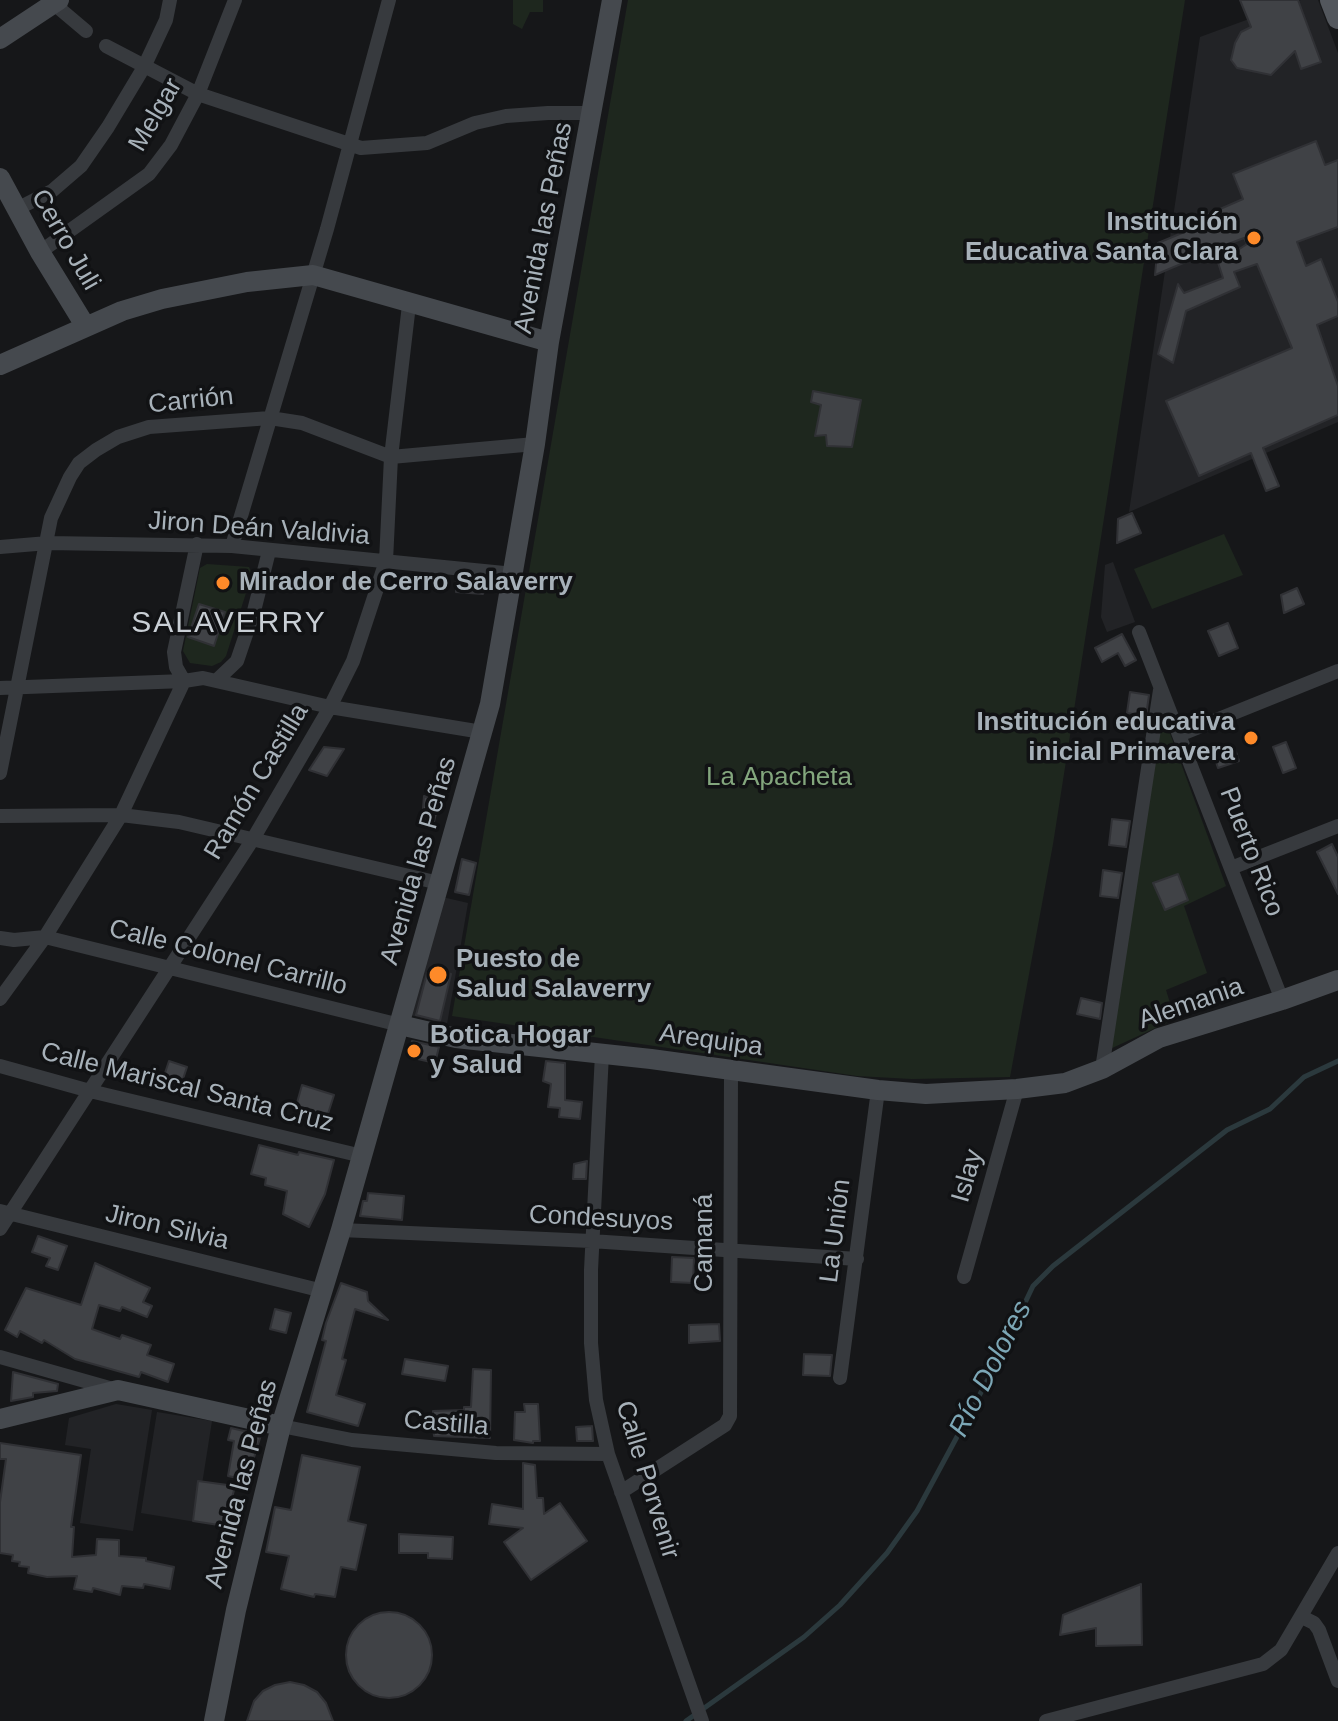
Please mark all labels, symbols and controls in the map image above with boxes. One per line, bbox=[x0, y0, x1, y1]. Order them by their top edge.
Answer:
street label: Melgar bbox=[123, 73, 189, 157]
street label: Avenida las Peñas bbox=[508, 120, 580, 336]
street label: Cerro Juli bbox=[24, 184, 106, 296]
place label: Institución Educativa Santa Clara bbox=[965, 207, 1238, 268]
marker: Institución Educativa Santa Clara bbox=[1245, 229, 1263, 247]
street label: Carrión bbox=[147, 381, 235, 421]
street label: Jiron Deán Valdivia bbox=[147, 506, 371, 552]
place label: Mirador de Cerro Salaverry bbox=[239, 567, 573, 599]
marker: Mirador de Cerro Salaverry bbox=[214, 574, 232, 592]
district label: SALAVERRY bbox=[131, 606, 327, 642]
street label: Ramón Castilla bbox=[198, 698, 316, 866]
place label: Institución educativa inicial Primavera bbox=[976, 707, 1235, 768]
marker: Institución educativa inicial Primavera bbox=[1242, 729, 1260, 747]
street label: Avenida las Peñas bbox=[374, 753, 464, 969]
park label: La Apacheta bbox=[706, 762, 852, 794]
street label: Puerto Rico bbox=[1212, 783, 1290, 921]
street label: Calle Colonel Carrillo bbox=[106, 913, 350, 1003]
place label: Puesto de Salud Salaverry bbox=[456, 944, 651, 1006]
marker: Puesto de Salud Salaverry bbox=[427, 964, 449, 986]
street label: Alemania bbox=[1135, 972, 1247, 1036]
street label: Arequipa bbox=[657, 1018, 765, 1064]
place label: Botica Hogar y Salud bbox=[430, 1020, 592, 1082]
street label: Calle Mariscal Santa Cruz bbox=[37, 1037, 337, 1139]
marker: Botica Hogar y Salud bbox=[405, 1042, 423, 1060]
street label: Islay bbox=[946, 1146, 990, 1206]
street label: La Unión bbox=[814, 1177, 858, 1285]
street label: Camaná bbox=[689, 1194, 721, 1292]
street label: Jiron Silvia bbox=[102, 1199, 232, 1257]
street label: Condesuyos bbox=[528, 1200, 674, 1238]
water label: Río Dolores bbox=[942, 1296, 1040, 1442]
street label: Avenida las Peñas bbox=[199, 1376, 285, 1592]
street label: Calle Porvenir bbox=[608, 1397, 686, 1563]
street label: Castilla bbox=[402, 1405, 490, 1443]

